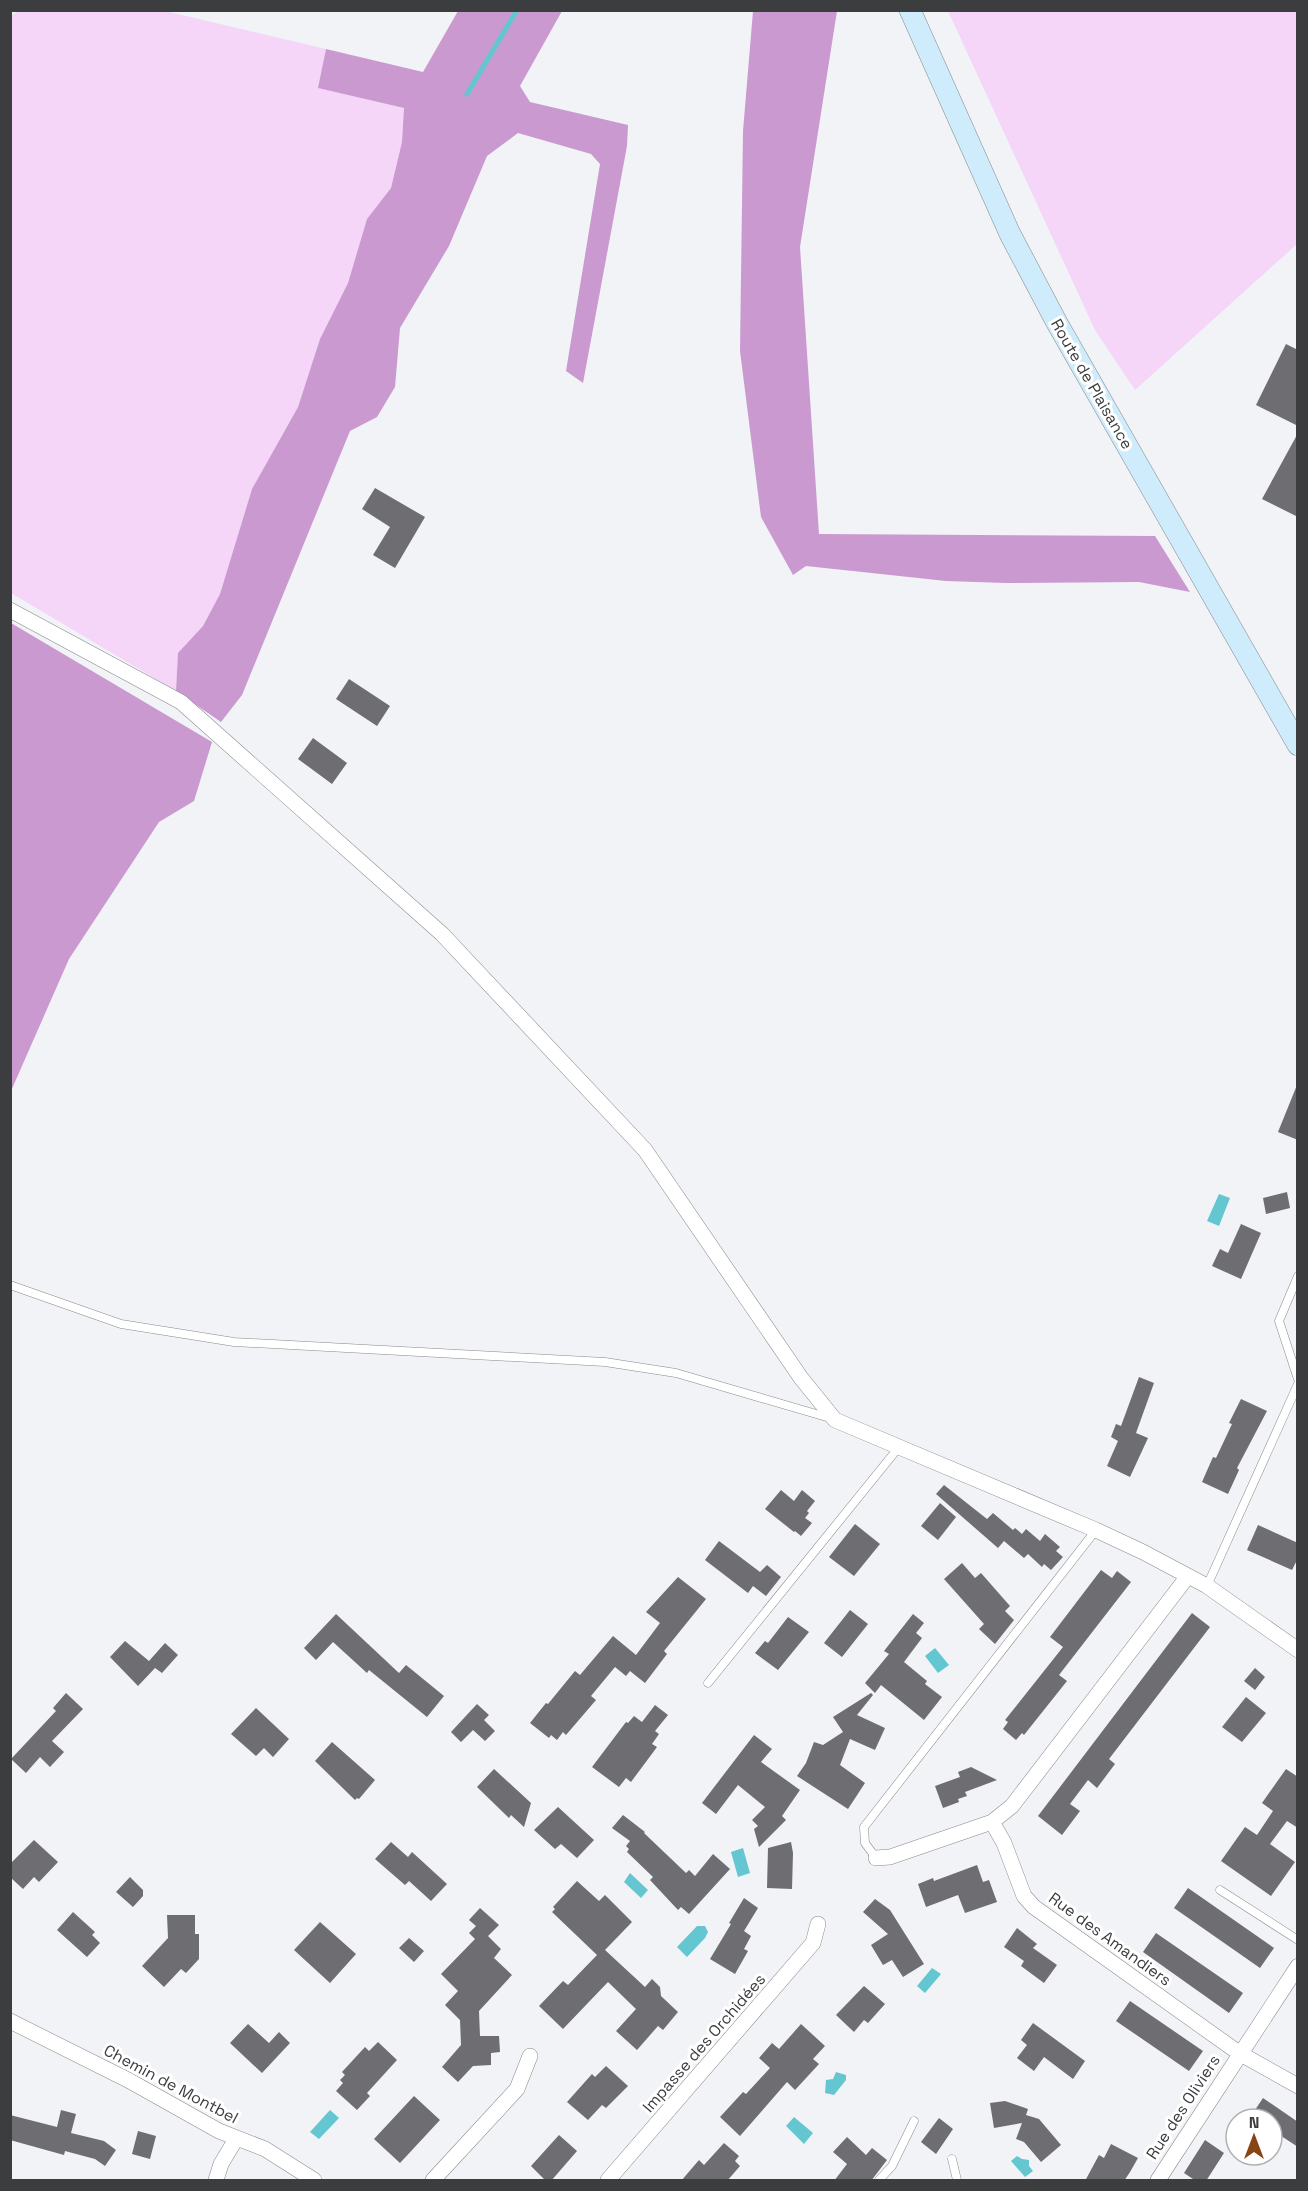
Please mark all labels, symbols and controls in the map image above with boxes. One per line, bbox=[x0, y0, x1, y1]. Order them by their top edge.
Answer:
street label: Route de Plaisance bbox=[1046, 315, 1138, 453]
street label: Rue des Amandiers bbox=[1045, 1887, 1175, 1991]
street label: Impasse des Orchidées bbox=[638, 1969, 770, 2117]
street label: Chemin de Montbel bbox=[100, 2040, 242, 2128]
street label: Rue des Oliviers bbox=[1141, 2051, 1225, 2163]
north arrow bbox=[1224, 2107, 1284, 2167]
text: N bbox=[1249, 2112, 1259, 2133]

